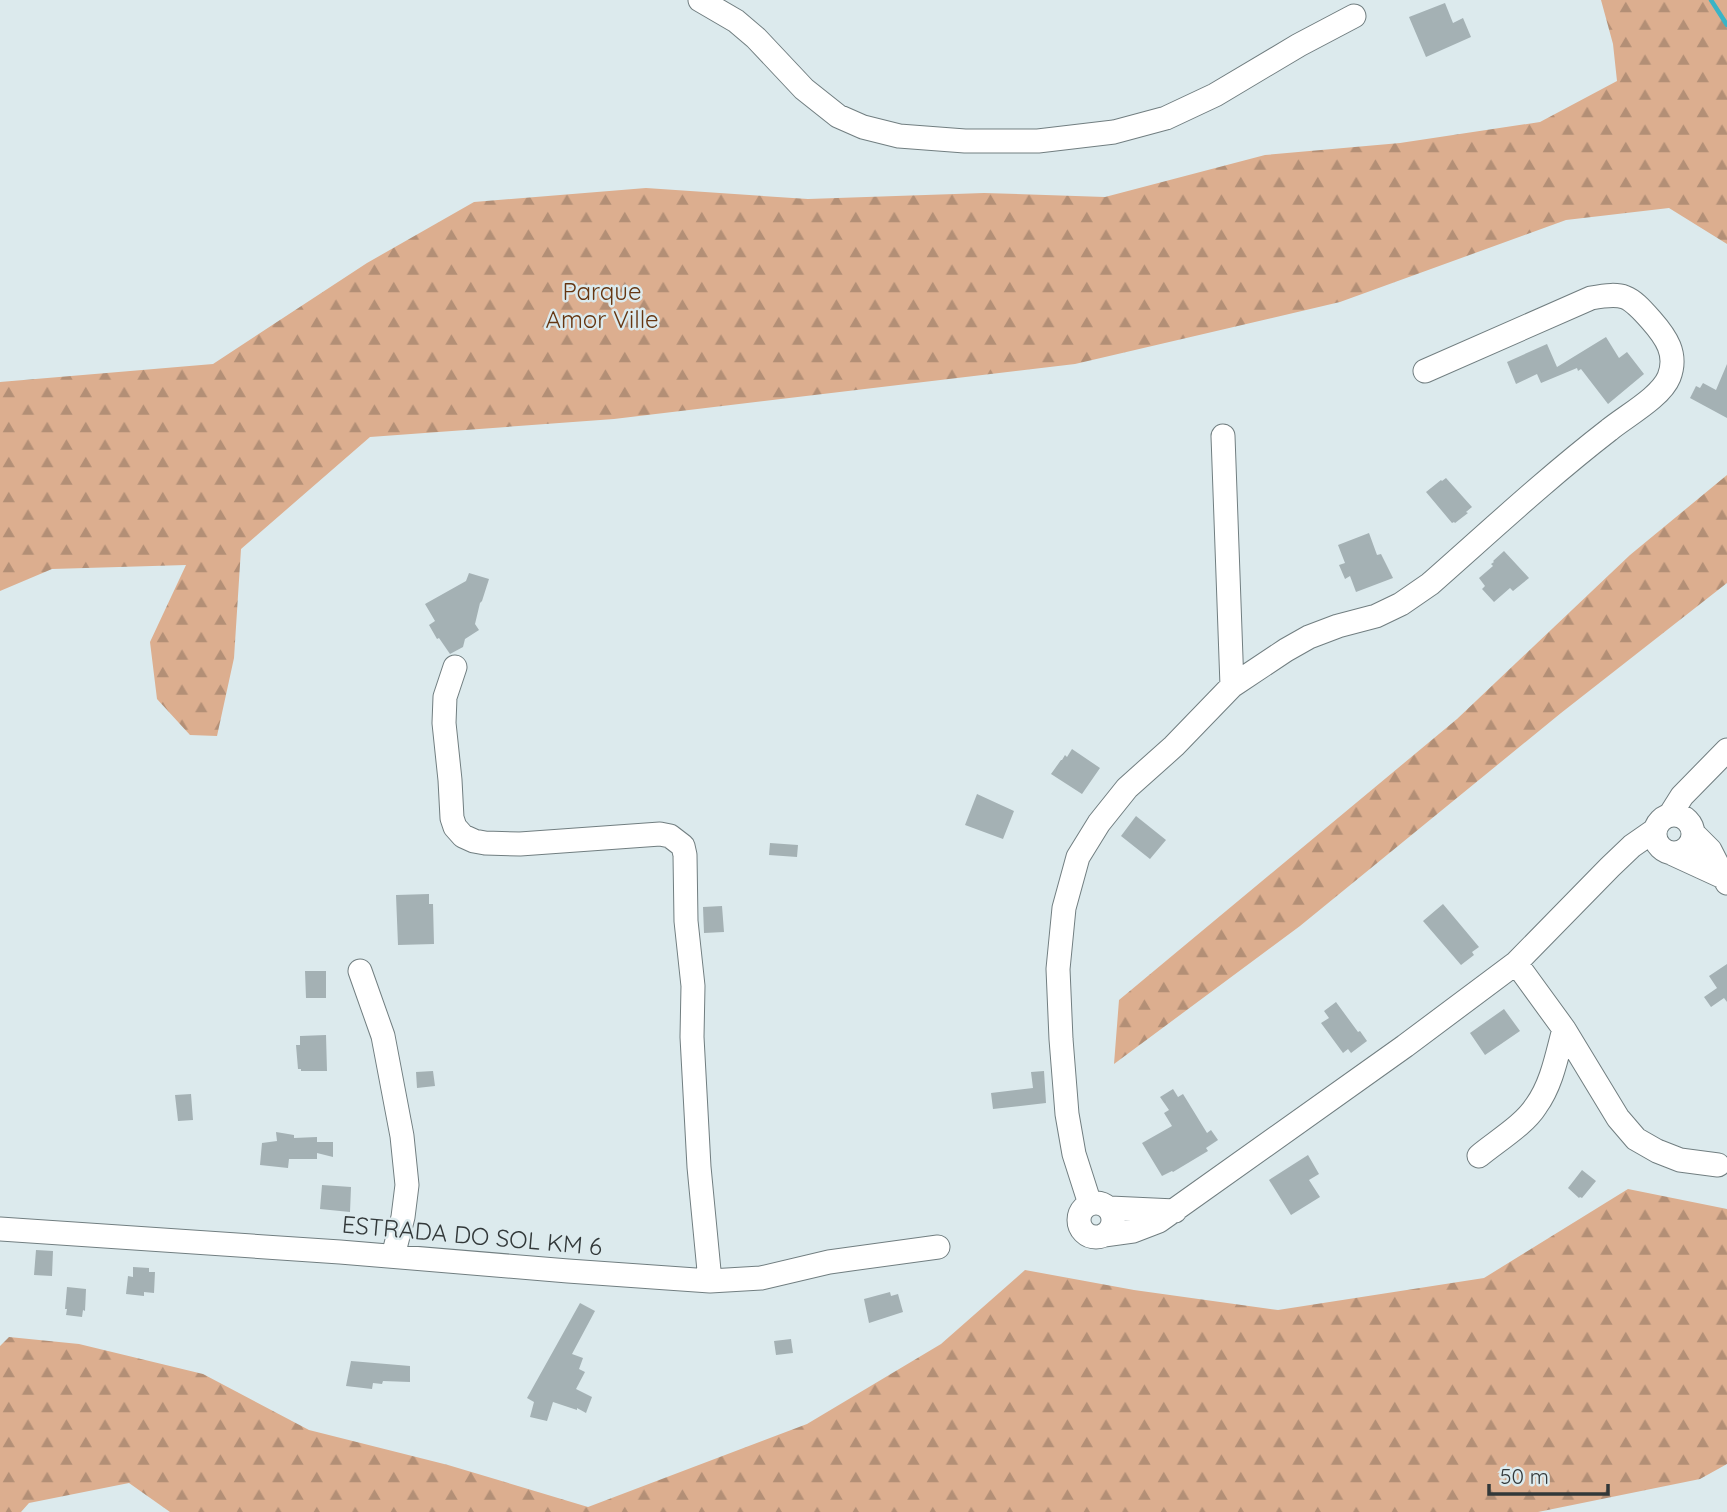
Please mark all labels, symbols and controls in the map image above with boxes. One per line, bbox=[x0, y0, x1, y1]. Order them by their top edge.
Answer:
park label: Parque Amor Ville bbox=[545, 276, 659, 334]
street label: ESTRADA DO SOL KM 6 bbox=[341, 1209, 604, 1261]
scale bar bbox=[1489, 1452, 1608, 1496]
text: 50 m bbox=[1500, 1463, 1549, 1489]

